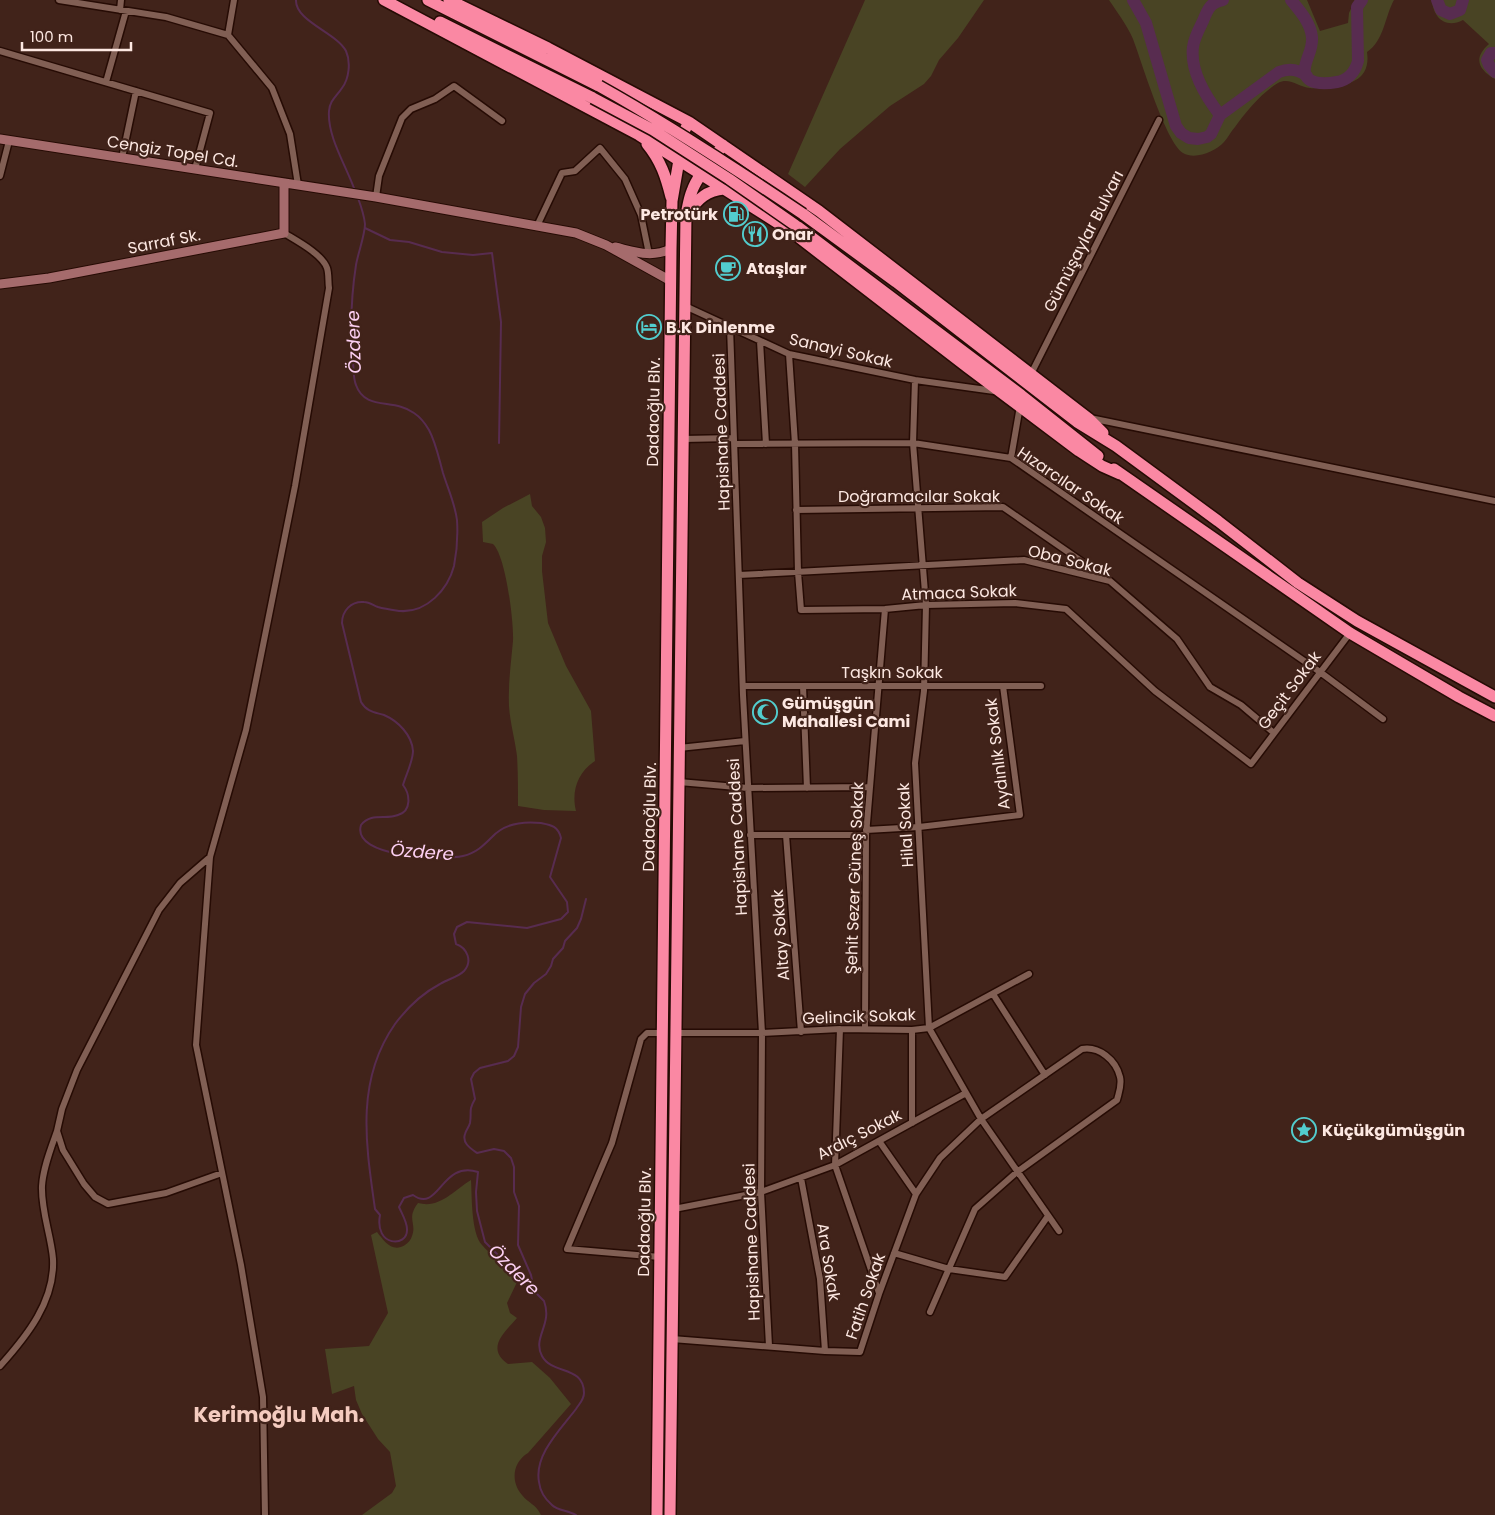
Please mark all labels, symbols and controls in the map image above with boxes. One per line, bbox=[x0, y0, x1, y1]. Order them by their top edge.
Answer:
scale bar bbox=[22, 20, 131, 52]
text: 100 m bbox=[30, 26, 73, 47]
street label: Cengiz Topel Cd. bbox=[105, 130, 240, 173]
street label: Gümüşaylar Bulvarı bbox=[1038, 166, 1129, 316]
fuel station icon: Petrotürk bbox=[723, 201, 749, 227]
place label: Petrotürk bbox=[641, 203, 718, 226]
restaurant icon: Onar bbox=[742, 221, 768, 247]
street label: Sarraf Sk. bbox=[126, 223, 202, 260]
place label: Onar bbox=[772, 223, 813, 246]
cafe icon: Ataşlar bbox=[715, 255, 741, 281]
place label: Ataşlar bbox=[746, 257, 807, 280]
water label: Özdere bbox=[340, 310, 367, 374]
hotel icon: B.K Dinlenme bbox=[636, 314, 662, 340]
place label: B.K Dinlenme bbox=[666, 316, 775, 339]
street label: Sanayi Sokak bbox=[787, 327, 896, 374]
street label: Hapishane Caddesi bbox=[707, 353, 736, 511]
street label: Dadaoğlu Blv. bbox=[641, 357, 666, 467]
street label: Hızarcılar Sokak bbox=[1013, 441, 1129, 530]
street label: Doğramacılar Sokak bbox=[838, 485, 1001, 508]
street label: Oba Sokak bbox=[1026, 539, 1115, 582]
street label: Atmaca Sokak bbox=[901, 579, 1018, 606]
street label: Geçit Sokak bbox=[1252, 646, 1327, 734]
street label: Taşkın Sokak bbox=[841, 661, 943, 684]
place label: Gümüşgün Mahallesi Cami bbox=[782, 692, 910, 733]
street label: Aydınlık Sokak bbox=[979, 696, 1016, 811]
mosque icon: Gümüşgün Mahallesi Cami bbox=[752, 699, 778, 725]
street label: Hapishane Caddesi bbox=[722, 758, 753, 916]
street label: Dadaoğlu Blv. bbox=[637, 762, 662, 872]
street label: Şehit Sezer Güneş Sokak bbox=[840, 781, 869, 975]
street label: Hilal Sokak bbox=[892, 781, 919, 868]
water label: Özdere bbox=[389, 837, 455, 866]
street label: Altay Sokak bbox=[766, 888, 795, 981]
street label: Gelincik Sokak bbox=[802, 1003, 917, 1030]
street label: Ardıç Sokak bbox=[813, 1103, 906, 1166]
place icon: Küçükgümüşgün bbox=[1291, 1117, 1317, 1143]
place label: Küçükgümüşgün bbox=[1322, 1119, 1465, 1142]
street label: Hapishane Caddesi bbox=[737, 1163, 766, 1321]
street label: Dadaoğlu Blv. bbox=[632, 1167, 657, 1277]
street label: Ara Sokak bbox=[811, 1221, 846, 1304]
water label: Özdere bbox=[483, 1238, 546, 1301]
street label: Fatih Sokak bbox=[840, 1249, 891, 1342]
district label: Kerimoğlu Mah. bbox=[193, 1400, 365, 1429]

